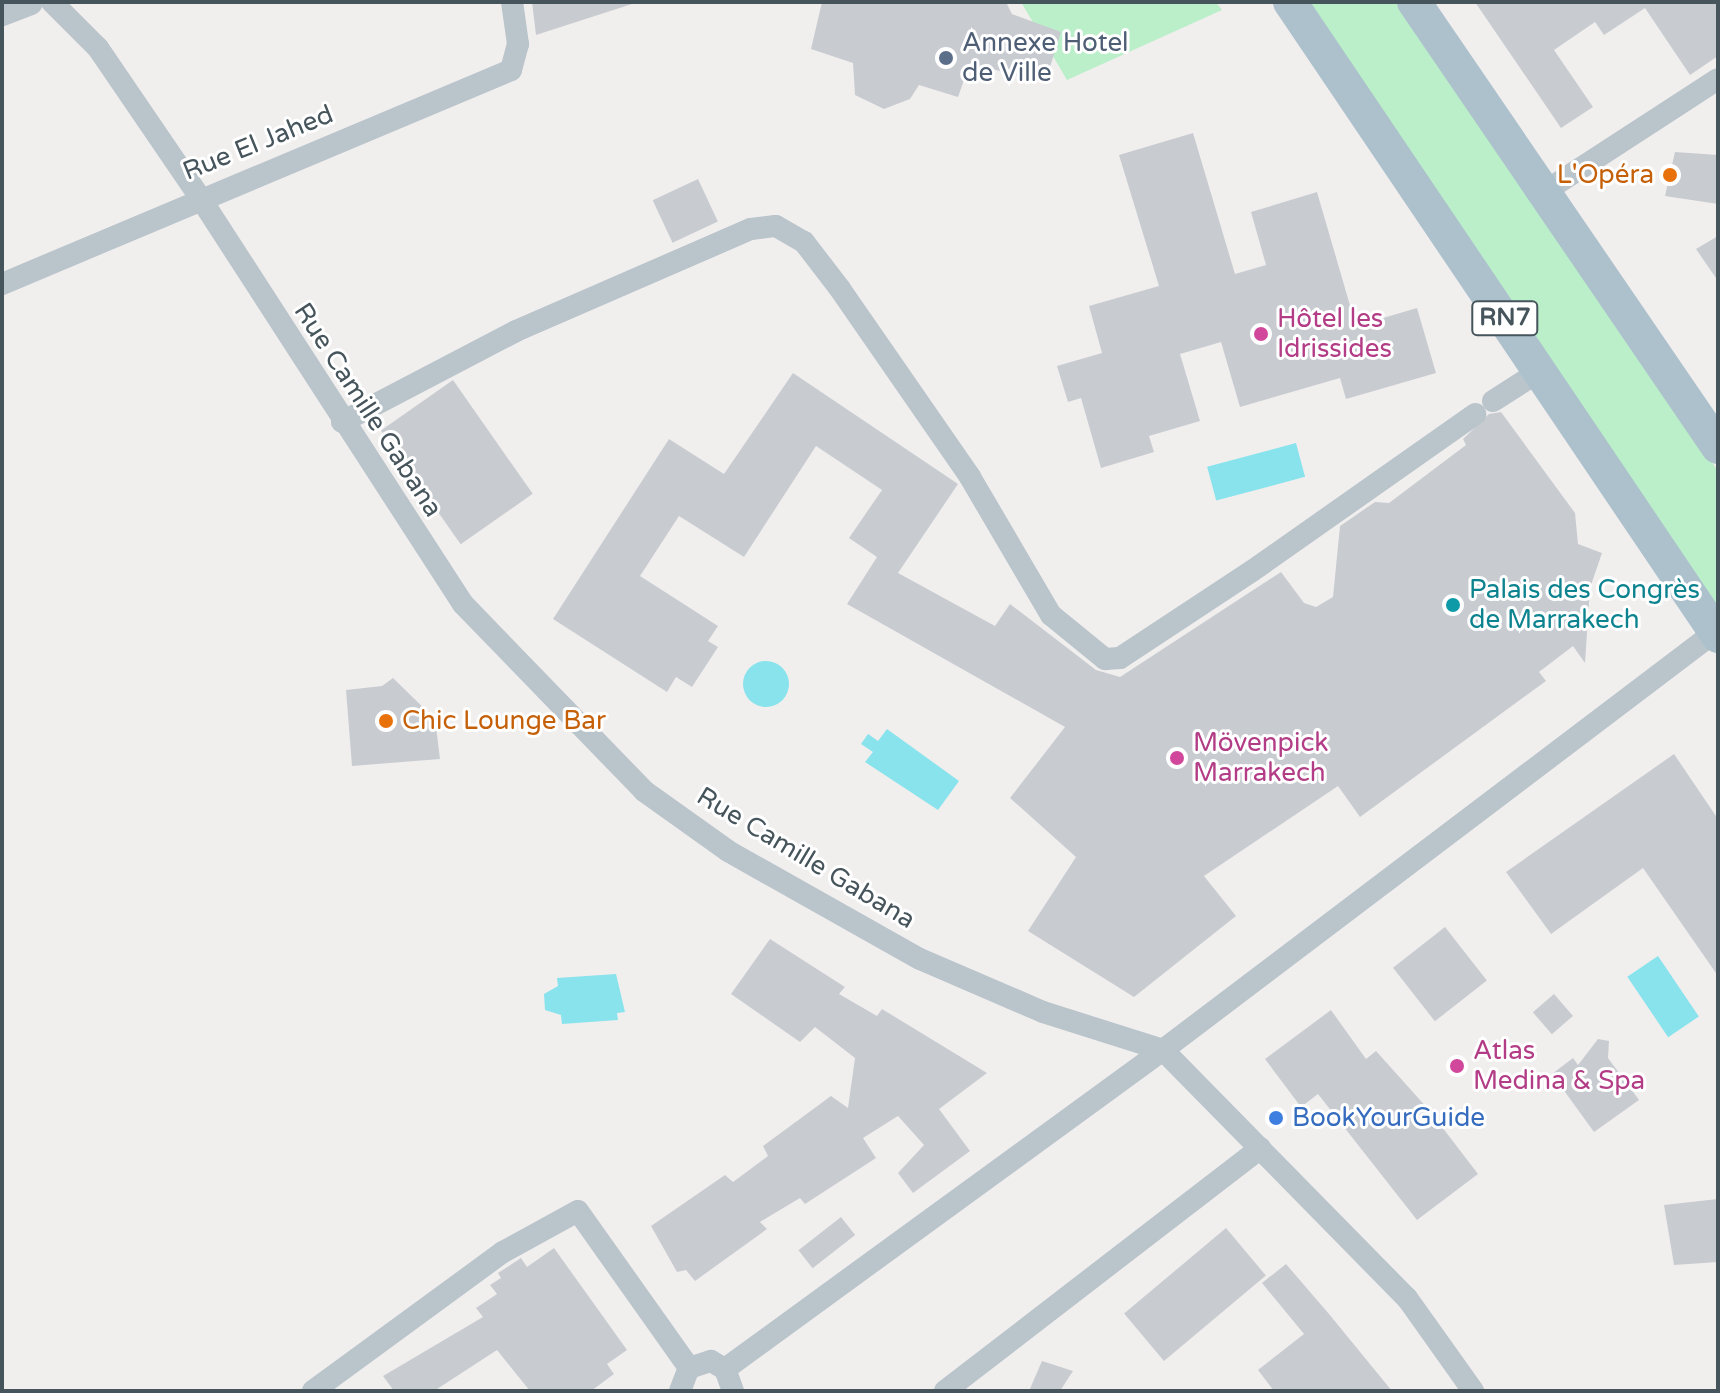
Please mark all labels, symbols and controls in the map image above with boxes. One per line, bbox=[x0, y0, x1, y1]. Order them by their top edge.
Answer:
place label: Annexe Hotel de Ville bbox=[962, 27, 1129, 88]
marker: Annexe Hotel de Ville bbox=[937, 49, 955, 67]
street label: Rue El Jahed bbox=[178, 99, 338, 187]
place label: L'Opéra bbox=[1557, 159, 1654, 191]
marker: L'Opéra bbox=[1661, 166, 1679, 184]
street label: Rue Camille Gabana bbox=[287, 297, 449, 523]
road number: RN7 bbox=[1471, 298, 1539, 338]
place label: Hôtel les Idrissides bbox=[1277, 303, 1392, 364]
marker: Hôtel les Idrissides bbox=[1252, 325, 1270, 343]
place label: Palais des Congrès de Marrakech bbox=[1469, 574, 1700, 636]
marker: Palais des Congrès de Marrakech bbox=[1444, 596, 1462, 614]
place label: Chic Lounge Bar bbox=[402, 705, 606, 737]
marker: Chic Lounge Bar bbox=[377, 712, 395, 730]
place label: Mövenpick Marrakech bbox=[1193, 727, 1328, 788]
marker: Mövenpick Marrakech bbox=[1168, 749, 1186, 767]
street label: Rue Camille Gabana bbox=[691, 780, 921, 936]
place label: Atlas Medina & Spa bbox=[1473, 1035, 1645, 1096]
marker: Atlas Medina & Spa bbox=[1448, 1057, 1466, 1075]
place label: BookYourGuide bbox=[1292, 1102, 1485, 1134]
marker: BookYourGuide bbox=[1267, 1109, 1285, 1127]

